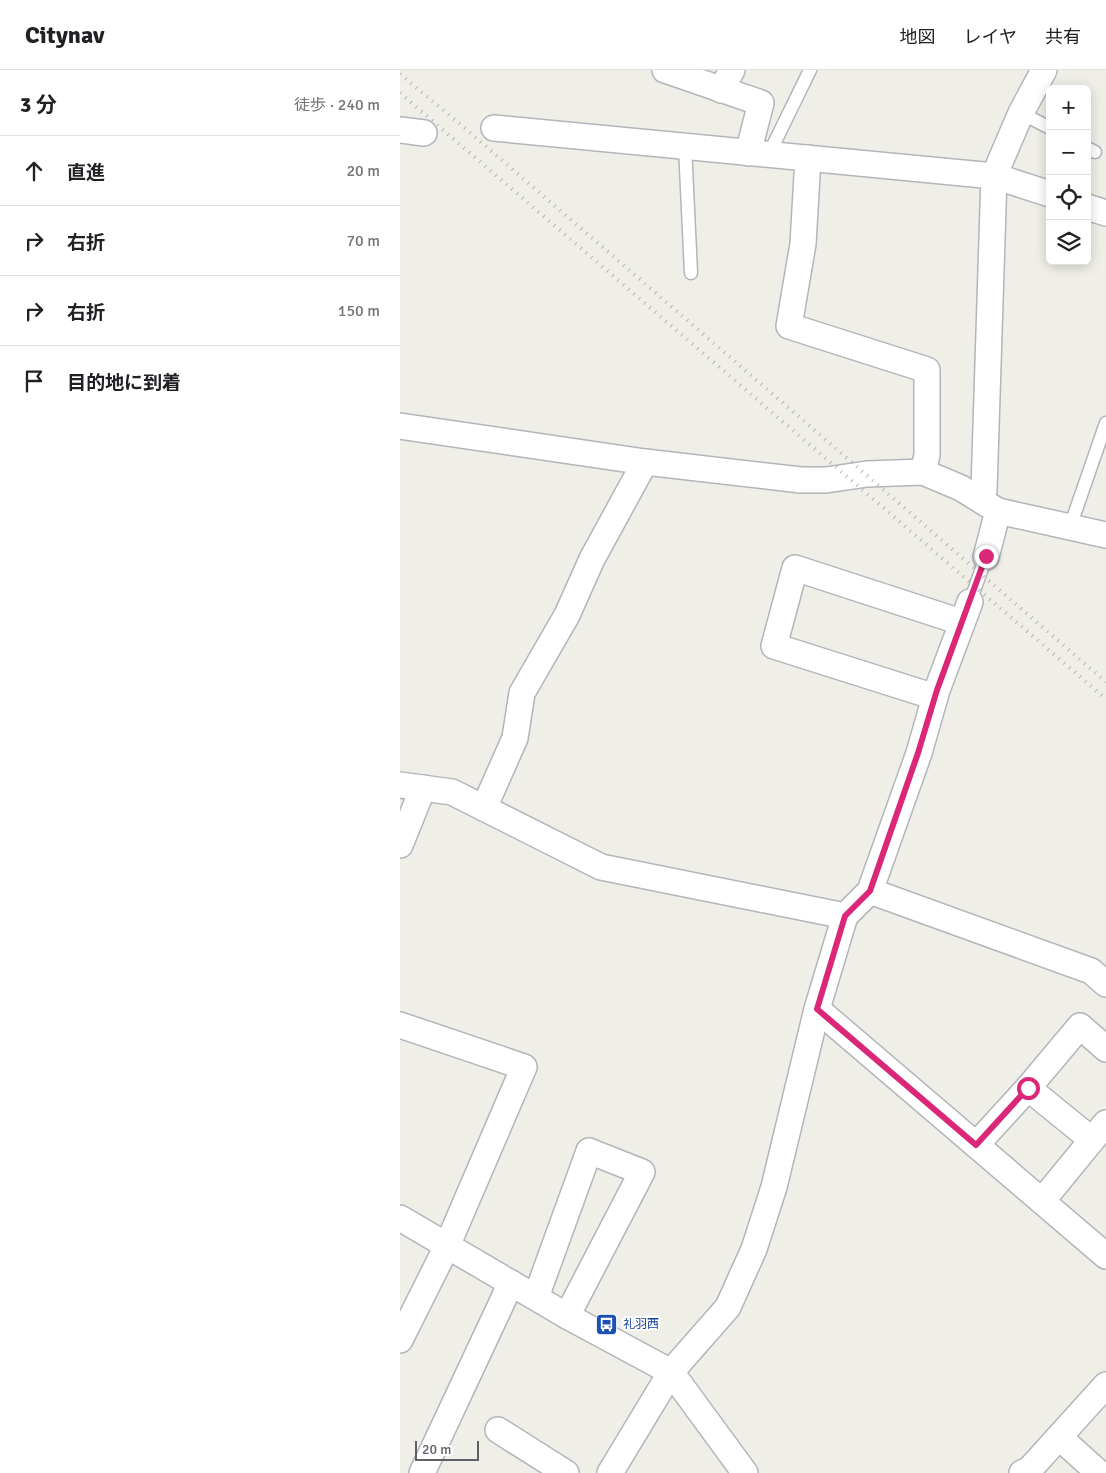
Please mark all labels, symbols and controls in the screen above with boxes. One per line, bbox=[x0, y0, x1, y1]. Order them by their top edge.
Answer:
text: Citynav bbox=[25, 20, 104, 50]
text: 地図 bbox=[900, 26, 936, 48]
text: レイヤ bbox=[964, 26, 1017, 48]
text: 共有 bbox=[1045, 26, 1081, 48]
map controls bbox=[1046, 85, 1091, 265]
button: + bbox=[1046, 85, 1091, 130]
text: 3 分 bbox=[20, 92, 57, 118]
text: 徒歩 · 240 m bbox=[294, 95, 380, 115]
button: − bbox=[1046, 130, 1091, 175]
icon: ahead bbox=[20, 157, 48, 185]
text: 直進 bbox=[67, 161, 105, 185]
text: 20 m bbox=[346, 161, 380, 181]
button: locate bbox=[1046, 175, 1091, 220]
button: layers bbox=[1046, 220, 1091, 265]
icon: right bbox=[20, 227, 48, 255]
text: 右折 bbox=[67, 231, 105, 255]
text: 70 m bbox=[346, 231, 380, 251]
icon: right bbox=[20, 297, 48, 325]
text: 右折 bbox=[67, 301, 105, 325]
text: 150 m bbox=[338, 301, 380, 321]
icon: arrive bbox=[20, 367, 48, 395]
text: 目的地に到着 bbox=[67, 371, 181, 395]
route end bbox=[975, 545, 998, 568]
route start bbox=[1017, 1077, 1040, 1100]
bus stop icon: 礼羽西 bbox=[595, 1312, 619, 1336]
place label: 礼羽西 bbox=[623, 1317, 659, 1332]
scale bar bbox=[415, 1438, 479, 1461]
text: 20 m bbox=[422, 1441, 451, 1458]

